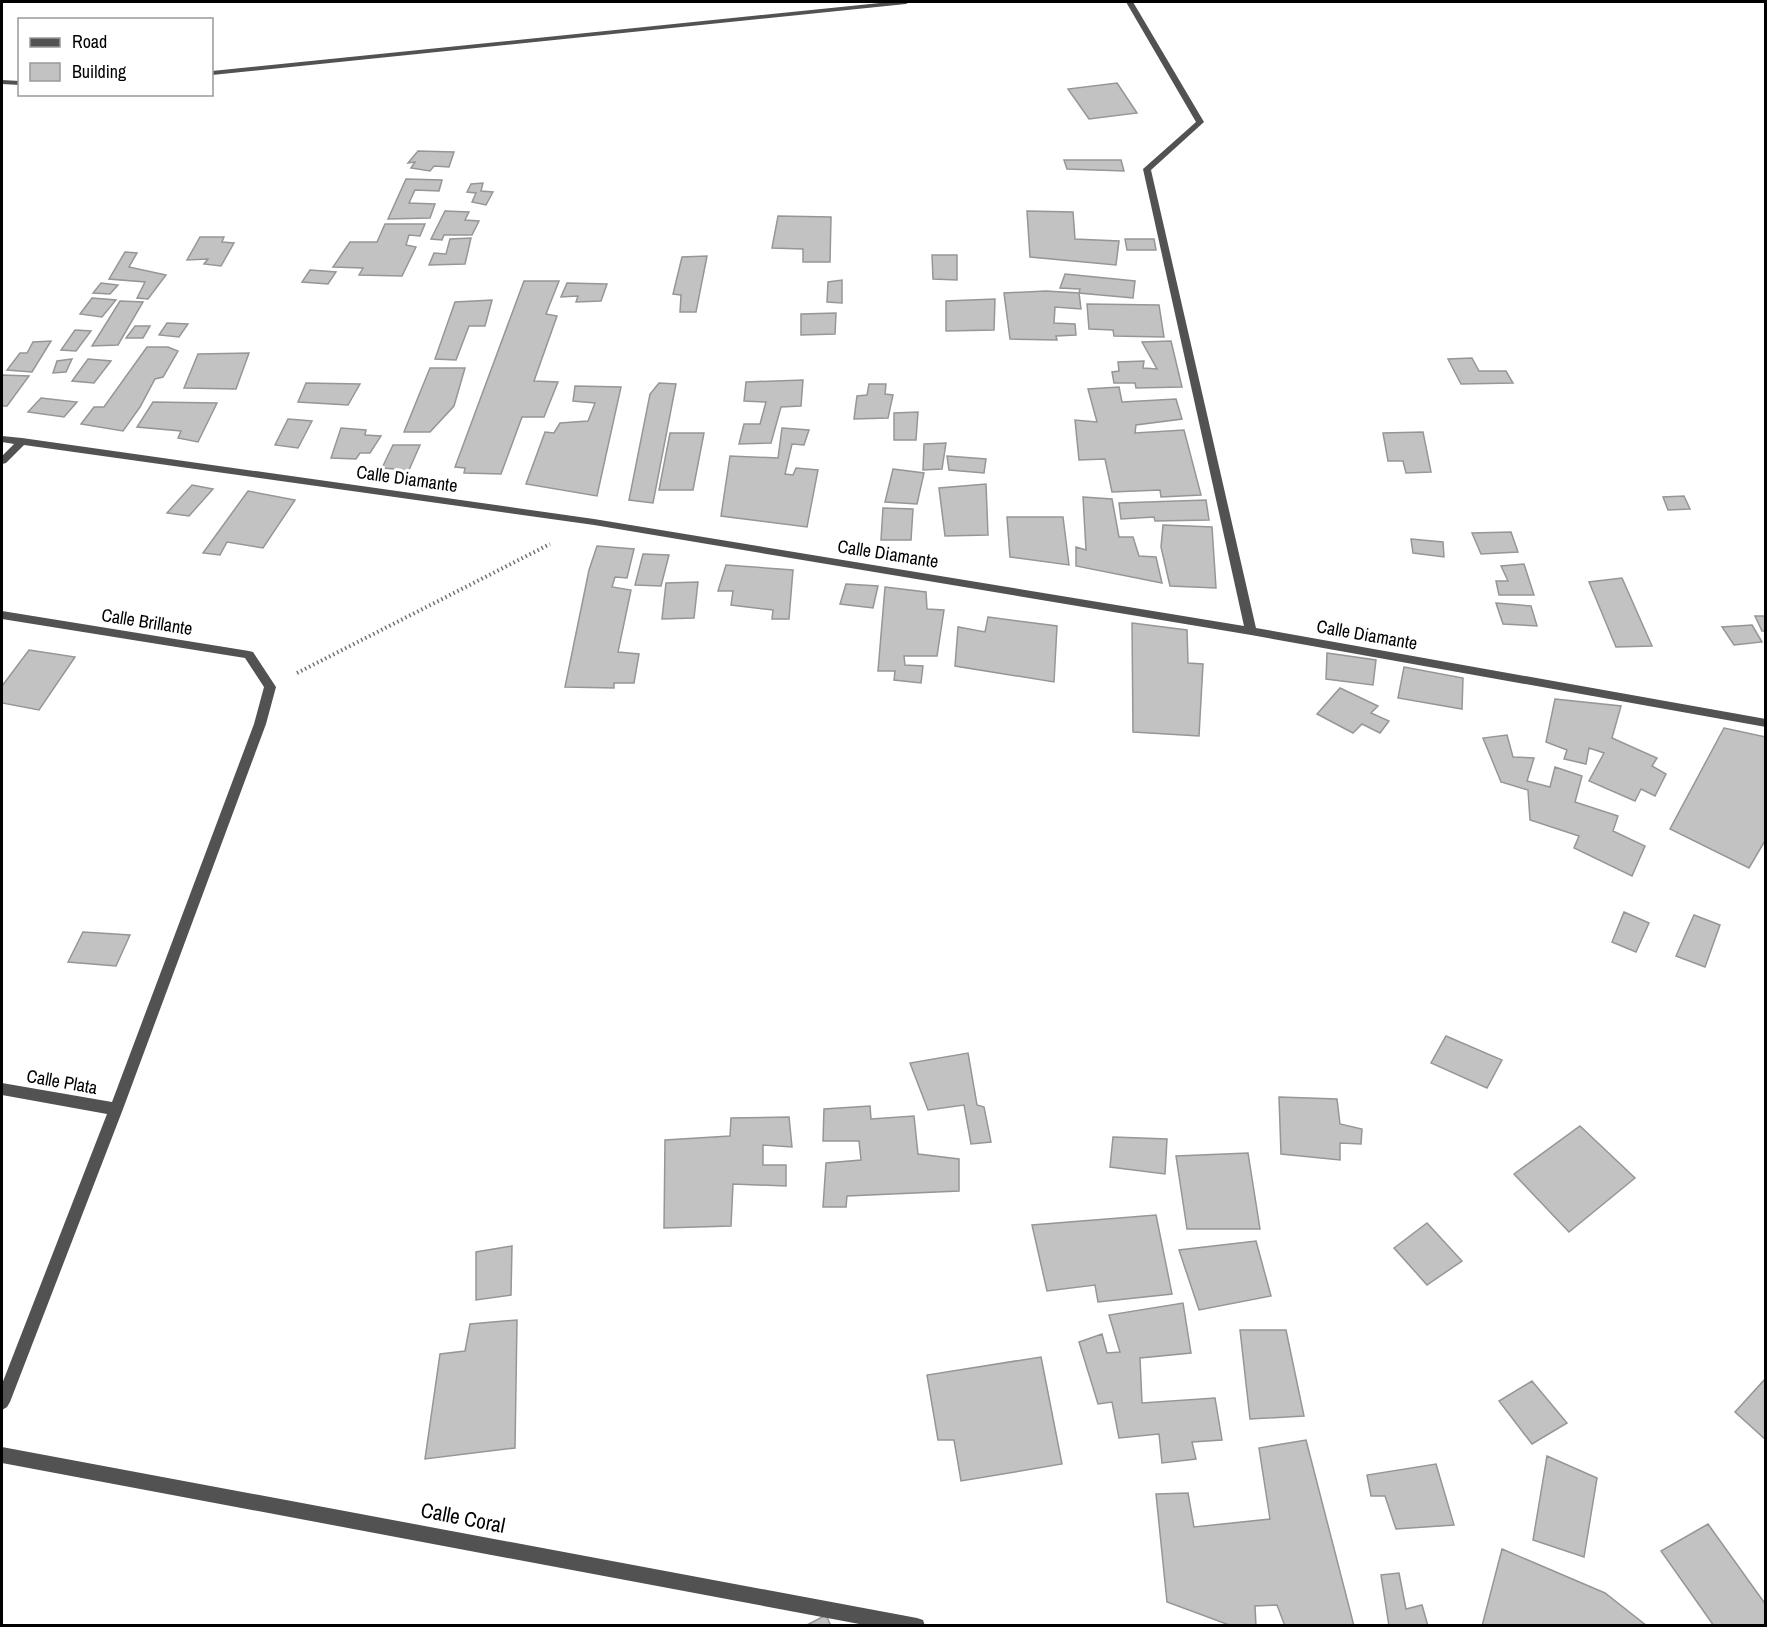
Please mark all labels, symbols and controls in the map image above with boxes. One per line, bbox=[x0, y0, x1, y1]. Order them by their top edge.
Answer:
legend bbox=[18, 18, 213, 96]
text: Road bbox=[72, 29, 107, 54]
text: Building bbox=[72, 59, 127, 84]
street label: Calle Diamante bbox=[355, 459, 459, 498]
street label: Calle Diamante bbox=[836, 533, 940, 574]
street label: Calle Brillante bbox=[100, 602, 194, 641]
street label: Calle Diamante bbox=[1315, 613, 1419, 656]
street label: Calle Plata bbox=[25, 1063, 99, 1100]
street label: Calle Coral bbox=[419, 1495, 508, 1540]

